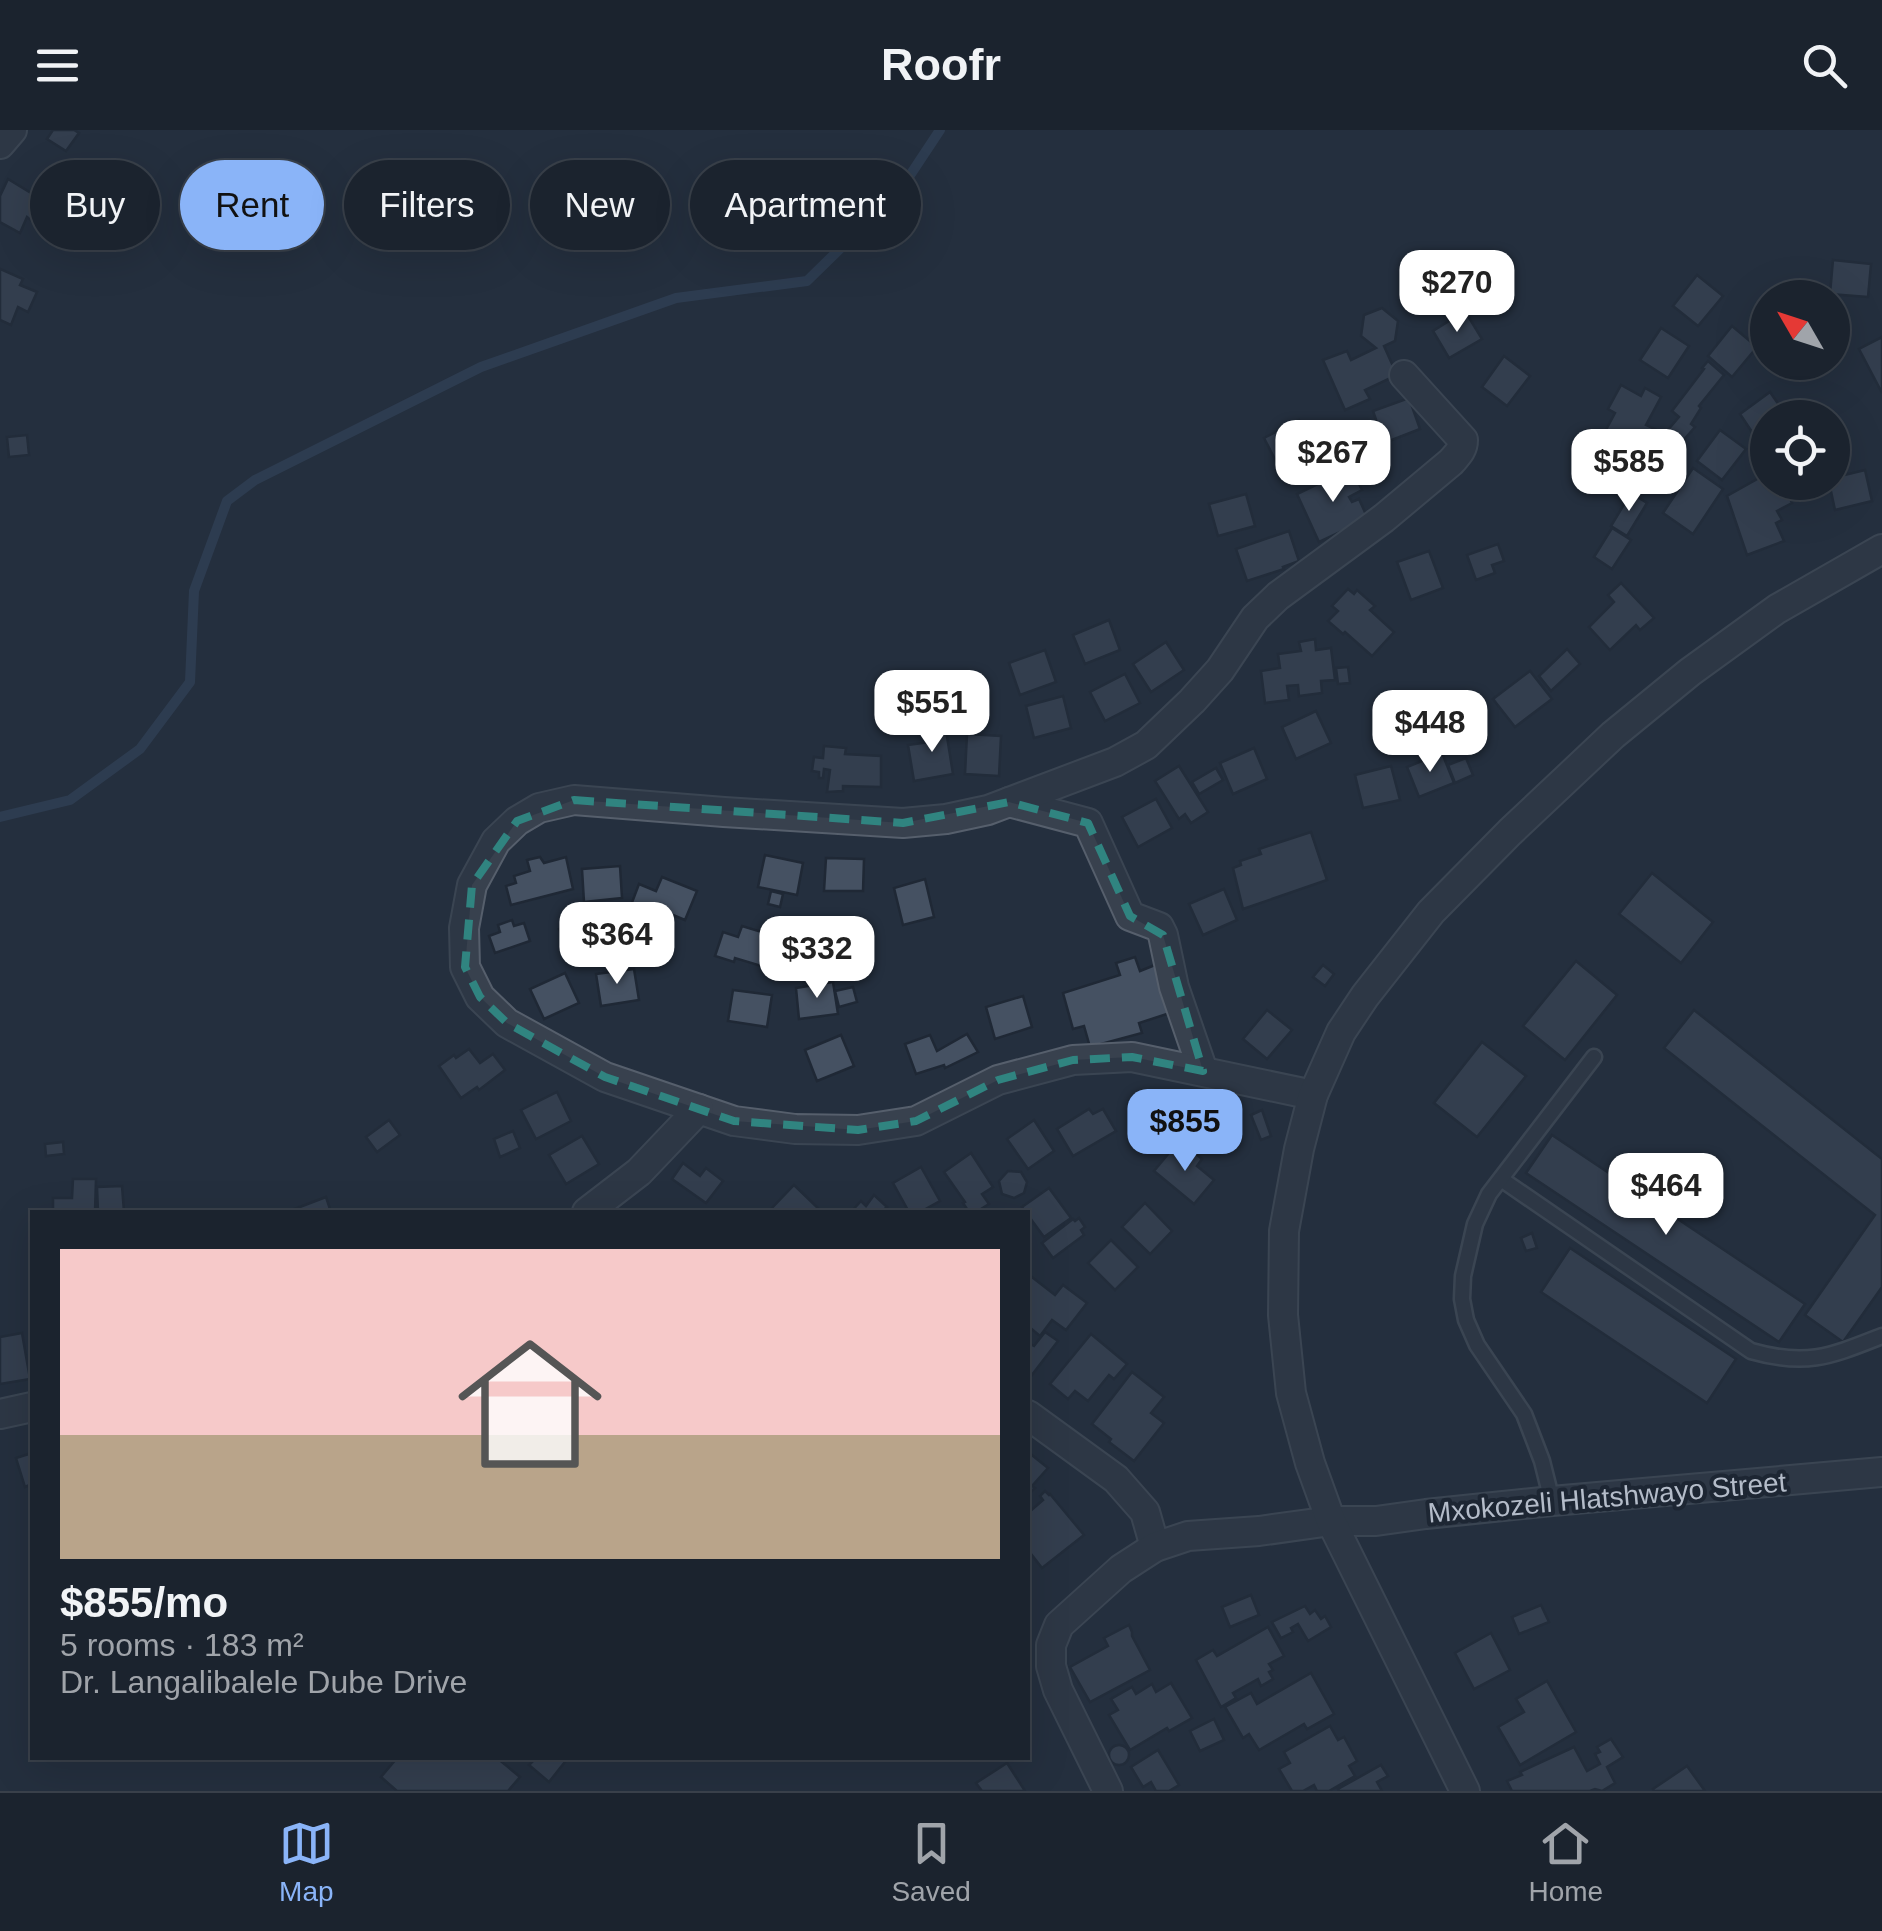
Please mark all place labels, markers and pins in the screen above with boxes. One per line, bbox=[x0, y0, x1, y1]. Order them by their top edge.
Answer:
pin: $270 bbox=[1398, 250, 1516, 335]
pin: $267 bbox=[1274, 420, 1392, 505]
pin: $585 bbox=[1570, 429, 1688, 514]
pin: $551 bbox=[873, 670, 991, 755]
pin: $448 bbox=[1371, 690, 1489, 775]
pin: $364 bbox=[558, 902, 676, 987]
pin: $332 bbox=[758, 916, 876, 1001]
pin: $855 bbox=[1126, 1089, 1244, 1174]
pin: $464 bbox=[1607, 1153, 1725, 1238]

